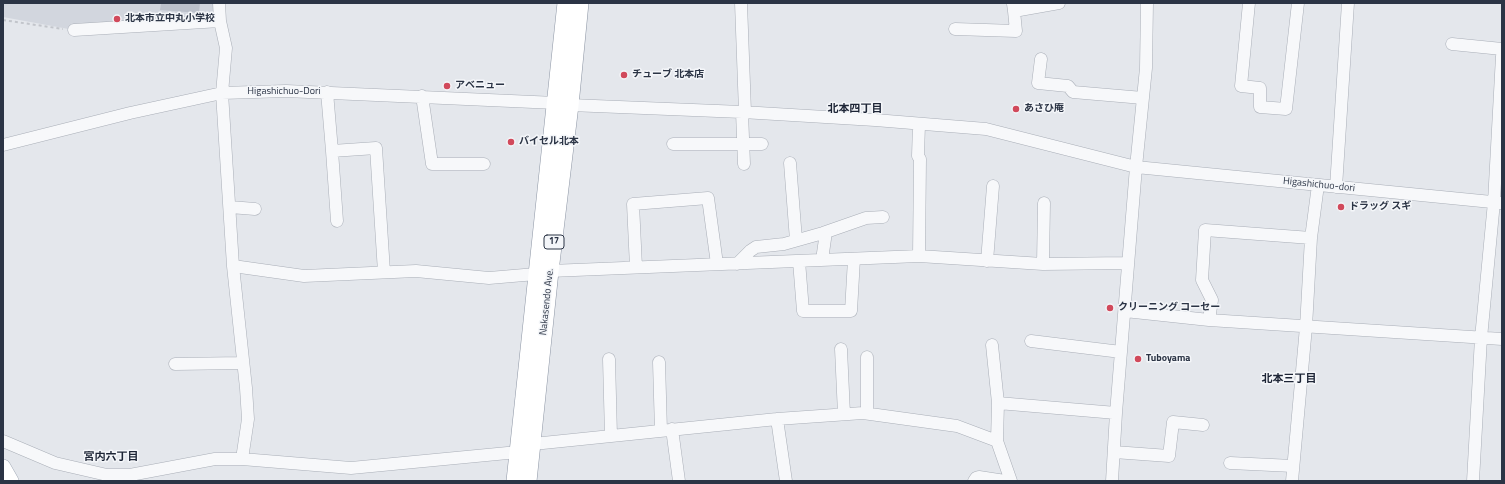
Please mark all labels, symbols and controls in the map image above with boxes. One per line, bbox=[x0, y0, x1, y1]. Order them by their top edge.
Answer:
place label: 北本市立中丸小学校 bbox=[125, 13, 215, 25]
marker: 北本市立中丸小学校 bbox=[112, 14, 122, 24]
place label: チューブ 北本店 bbox=[632, 69, 704, 81]
marker: チューブ 北本店 bbox=[619, 70, 629, 80]
place label: アベニュー bbox=[455, 80, 505, 92]
marker: アベニュー bbox=[442, 81, 452, 91]
street label: Higashichuo-Dori bbox=[247, 86, 321, 98]
district label: 北本四丁目 bbox=[828, 102, 882, 116]
place label: あさひ庵 bbox=[1024, 103, 1064, 115]
marker: あさひ庵 bbox=[1011, 104, 1021, 114]
place label: バイセル北本 bbox=[519, 136, 579, 148]
marker: バイセル北本 bbox=[506, 137, 516, 147]
street label: Higashichuo-dori bbox=[1282, 175, 1356, 195]
place label: ドラッグ スギ bbox=[1349, 201, 1411, 213]
marker: ドラッグ スギ bbox=[1336, 202, 1346, 212]
road number: 17 bbox=[544, 235, 564, 249]
street label: Nakasendo Ave. bbox=[538, 268, 556, 336]
place label: クリーニング コーセー bbox=[1118, 302, 1220, 314]
marker: クリーニング コーセー bbox=[1105, 303, 1115, 313]
place label: Tuboyama bbox=[1146, 353, 1190, 365]
marker: Tuboyama bbox=[1133, 354, 1143, 364]
district label: 北本三丁目 bbox=[1262, 372, 1316, 386]
district label: 宮内六丁目 bbox=[84, 450, 138, 464]

